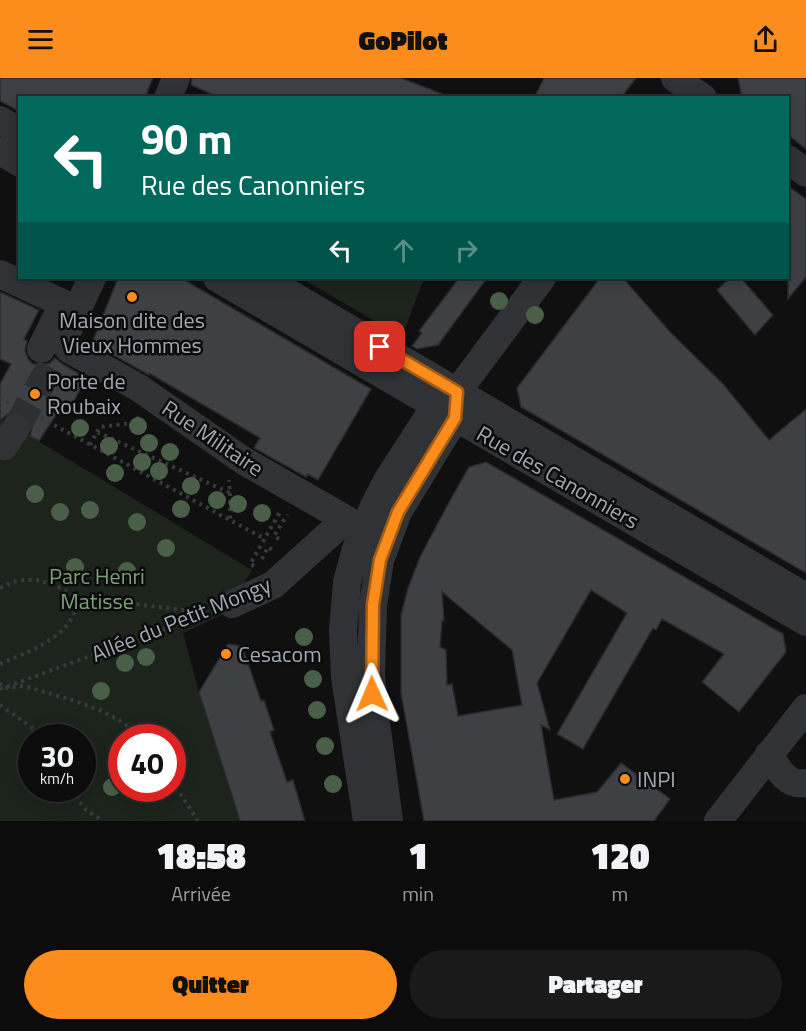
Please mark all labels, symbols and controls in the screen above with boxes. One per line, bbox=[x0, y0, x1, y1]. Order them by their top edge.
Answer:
text: GoPilot bbox=[359, 19, 447, 60]
icon: menu bbox=[24, 23, 57, 56]
icon: share bbox=[749, 23, 782, 56]
text: 90 m bbox=[141, 106, 233, 170]
icon: left bbox=[42, 120, 120, 198]
text: Rue des Canonniers bbox=[141, 164, 365, 205]
icon: left bbox=[324, 234, 357, 267]
icon: ahead bbox=[387, 234, 420, 267]
icon: right bbox=[450, 234, 483, 267]
marker: Maison dite des Vieux Hommes bbox=[125, 290, 139, 304]
place label: Maison dite des Vieux Hommes bbox=[59, 303, 205, 362]
pin bbox=[354, 321, 405, 372]
icon: arrive bbox=[363, 330, 396, 363]
place label: Porte de Roubaix bbox=[47, 364, 126, 423]
marker: Porte de Roubaix bbox=[28, 387, 42, 401]
street label: Rue Militaire bbox=[155, 391, 271, 485]
street label: Rue des Canonniers bbox=[470, 417, 646, 537]
park label: Parc Henri Matisse bbox=[49, 559, 145, 618]
street label: Allée du Petit Mongy bbox=[86, 567, 276, 671]
place label: Cesacom bbox=[238, 637, 322, 671]
marker: Cesacom bbox=[219, 647, 233, 661]
position arrow bbox=[340, 662, 404, 726]
speed limit sign: 40 bbox=[108, 724, 186, 802]
text: 30 bbox=[40, 733, 74, 779]
place label: INPI bbox=[637, 762, 676, 796]
text: km/h bbox=[40, 767, 74, 790]
marker: INPI bbox=[618, 772, 632, 786]
text: 18:58 bbox=[156, 828, 246, 883]
text: 1 bbox=[408, 828, 428, 883]
text: 120 bbox=[590, 828, 650, 883]
text: Arrivée bbox=[171, 878, 231, 909]
text: min bbox=[402, 878, 434, 909]
text: m bbox=[612, 878, 628, 909]
button: Quitter bbox=[24, 950, 397, 1019]
button: Partager bbox=[409, 950, 782, 1019]

